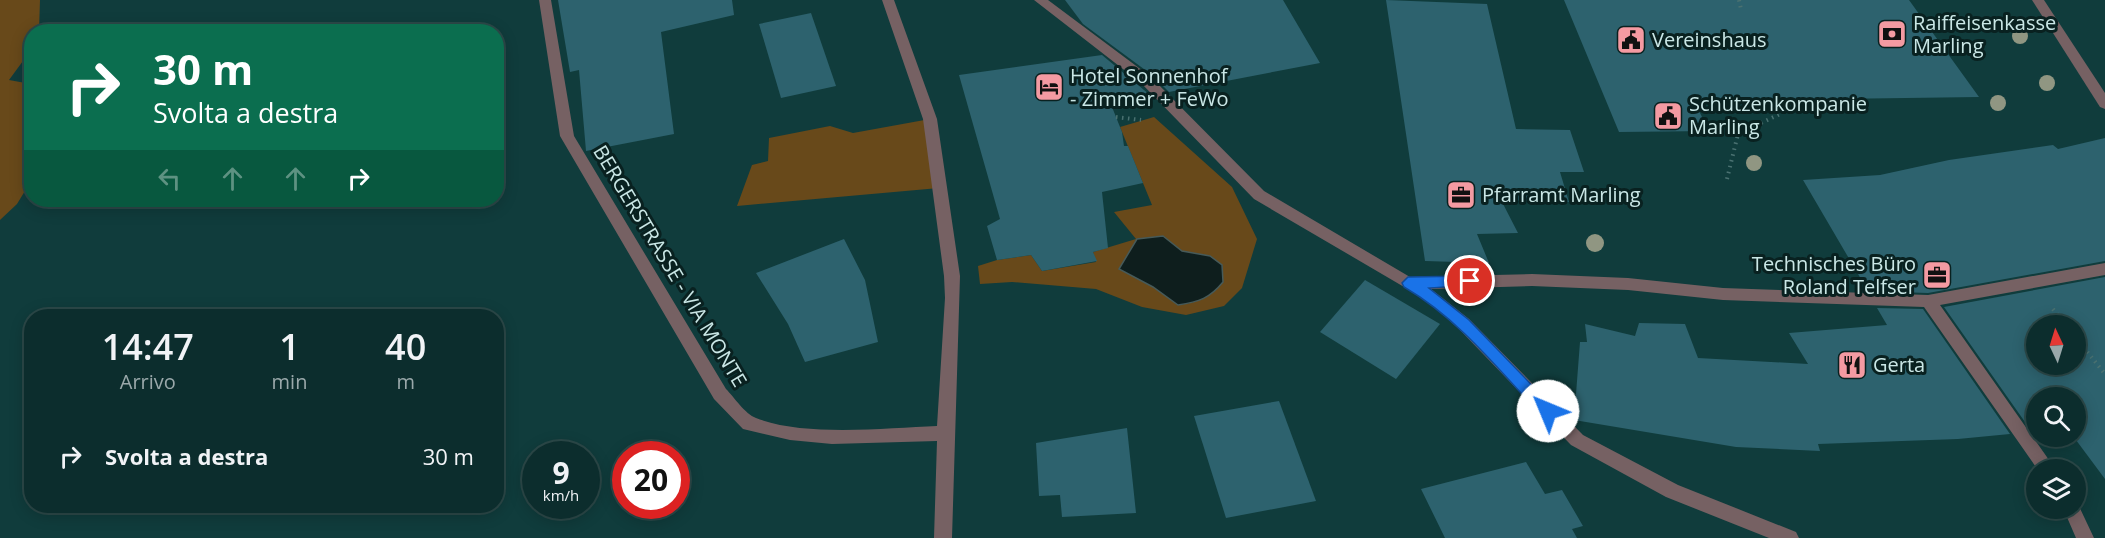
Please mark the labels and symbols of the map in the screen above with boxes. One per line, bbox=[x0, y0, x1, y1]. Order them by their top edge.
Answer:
place label: Raiffeisenkasse Marling bbox=[1913, 9, 2056, 59]
bank icon: Raiffeisenkasse Marling bbox=[1876, 18, 1908, 50]
public building icon: Vereinshaus bbox=[1615, 24, 1647, 56]
place label: Vereinshaus bbox=[1652, 26, 1767, 53]
place label: Hotel Sonnenhof - Zimmer + FeWo bbox=[1070, 62, 1229, 112]
hotel icon: Hotel Sonnenhof - Zimmer + FeWo bbox=[1033, 71, 1065, 103]
place label: Schützenkompanie Marling bbox=[1689, 90, 1867, 140]
public building icon: Schützenkompanie Marling bbox=[1652, 100, 1684, 132]
street label: BERGERSTRASSE - VIA MONTE bbox=[587, 140, 753, 392]
office icon: Pfarramt Marling bbox=[1445, 179, 1477, 211]
place label: Pfarramt Marling bbox=[1482, 181, 1641, 208]
place label: Technisches Büro Roland Telfser bbox=[1752, 250, 1916, 300]
pin bbox=[1444, 255, 1495, 306]
office icon: Technisches Büro Roland Telfser bbox=[1921, 259, 1953, 291]
north arrow bbox=[2026, 315, 2086, 375]
restaurant icon: Gerta bbox=[1836, 349, 1868, 381]
place label: Gerta bbox=[1873, 351, 1925, 378]
position arrow bbox=[1516, 379, 1580, 443]
speed limit sign: 20 bbox=[612, 441, 690, 519]

